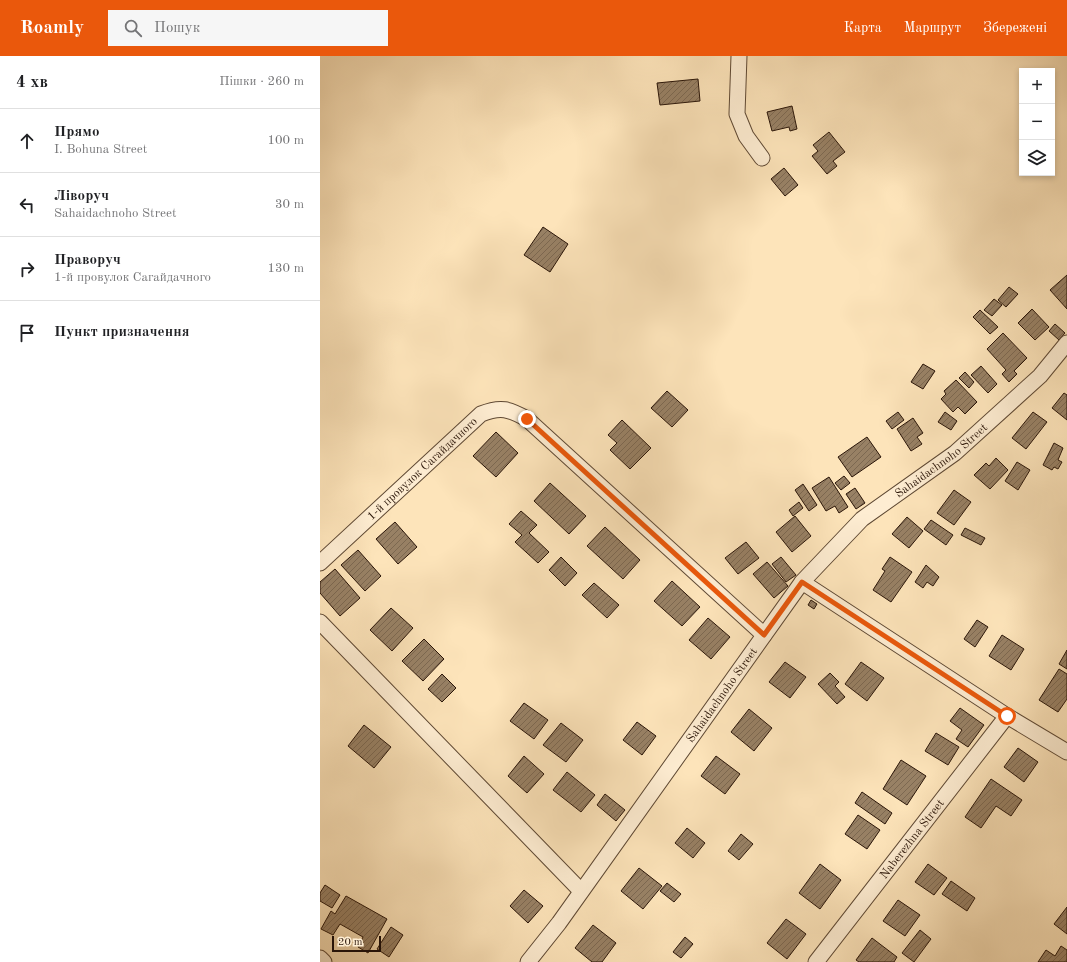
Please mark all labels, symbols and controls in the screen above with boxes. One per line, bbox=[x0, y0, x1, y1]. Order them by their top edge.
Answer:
search box bbox=[108, 10, 388, 46]
icon: search bbox=[122, 17, 144, 39]
text: Roamly bbox=[20, 19, 84, 38]
text: Пошук bbox=[154, 21, 200, 36]
text: Карта bbox=[844, 21, 882, 35]
text: Маршрут bbox=[904, 21, 961, 35]
text: Збережені bbox=[983, 21, 1047, 35]
map controls bbox=[1019, 68, 1055, 176]
button: + bbox=[1019, 68, 1055, 104]
text: 4 хв bbox=[16, 74, 48, 91]
text: Пішки · 260 m bbox=[219, 75, 304, 88]
button: − bbox=[1019, 104, 1055, 140]
text: Прямо bbox=[54, 125, 100, 140]
icon: ahead bbox=[16, 130, 38, 152]
text: 100 m bbox=[267, 134, 304, 147]
button: layers bbox=[1019, 140, 1055, 176]
text: I. Bohuna Street bbox=[54, 143, 147, 156]
text: Ліворуч bbox=[54, 189, 109, 204]
icon: left bbox=[16, 194, 38, 216]
text: 30 m bbox=[275, 198, 304, 211]
text: Sahaidachnoho Street bbox=[54, 207, 177, 220]
text: Праворуч bbox=[54, 253, 121, 268]
icon: right bbox=[16, 258, 38, 280]
text: 130 m bbox=[267, 262, 304, 275]
text: 1-й провулок Сагайдачного bbox=[54, 271, 211, 284]
icon: arrive bbox=[16, 322, 38, 344]
text: Пункт призначення bbox=[54, 325, 190, 340]
route end bbox=[518, 410, 536, 428]
street label: 1-й провулок Сагайдачного bbox=[365, 416, 480, 523]
street label: Sahaidachnoho Street bbox=[893, 422, 990, 500]
street label: Sahaidachnoho Street bbox=[685, 646, 760, 745]
route start bbox=[998, 707, 1016, 725]
street label: Naberezhna Street bbox=[878, 797, 947, 881]
scale bar bbox=[332, 934, 381, 953]
text: 20 m bbox=[338, 937, 363, 948]

